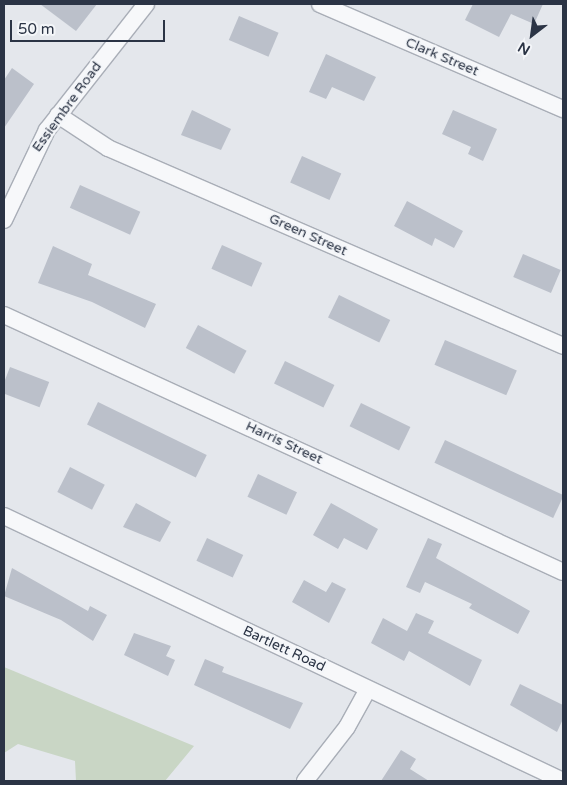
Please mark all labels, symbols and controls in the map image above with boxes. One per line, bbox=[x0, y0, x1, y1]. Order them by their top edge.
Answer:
scale bar bbox=[12, 10, 168, 42]
north arrow bbox=[507, 10, 557, 60]
text: 50 m bbox=[18, 20, 55, 38]
street label: Clark Street bbox=[403, 34, 481, 80]
text: N bbox=[515, 38, 533, 59]
street label: Essiembre Road bbox=[29, 59, 105, 155]
street label: Green Street bbox=[266, 210, 350, 260]
street label: Harris Street bbox=[243, 418, 325, 468]
street label: Bartlett Road bbox=[240, 623, 328, 675]

